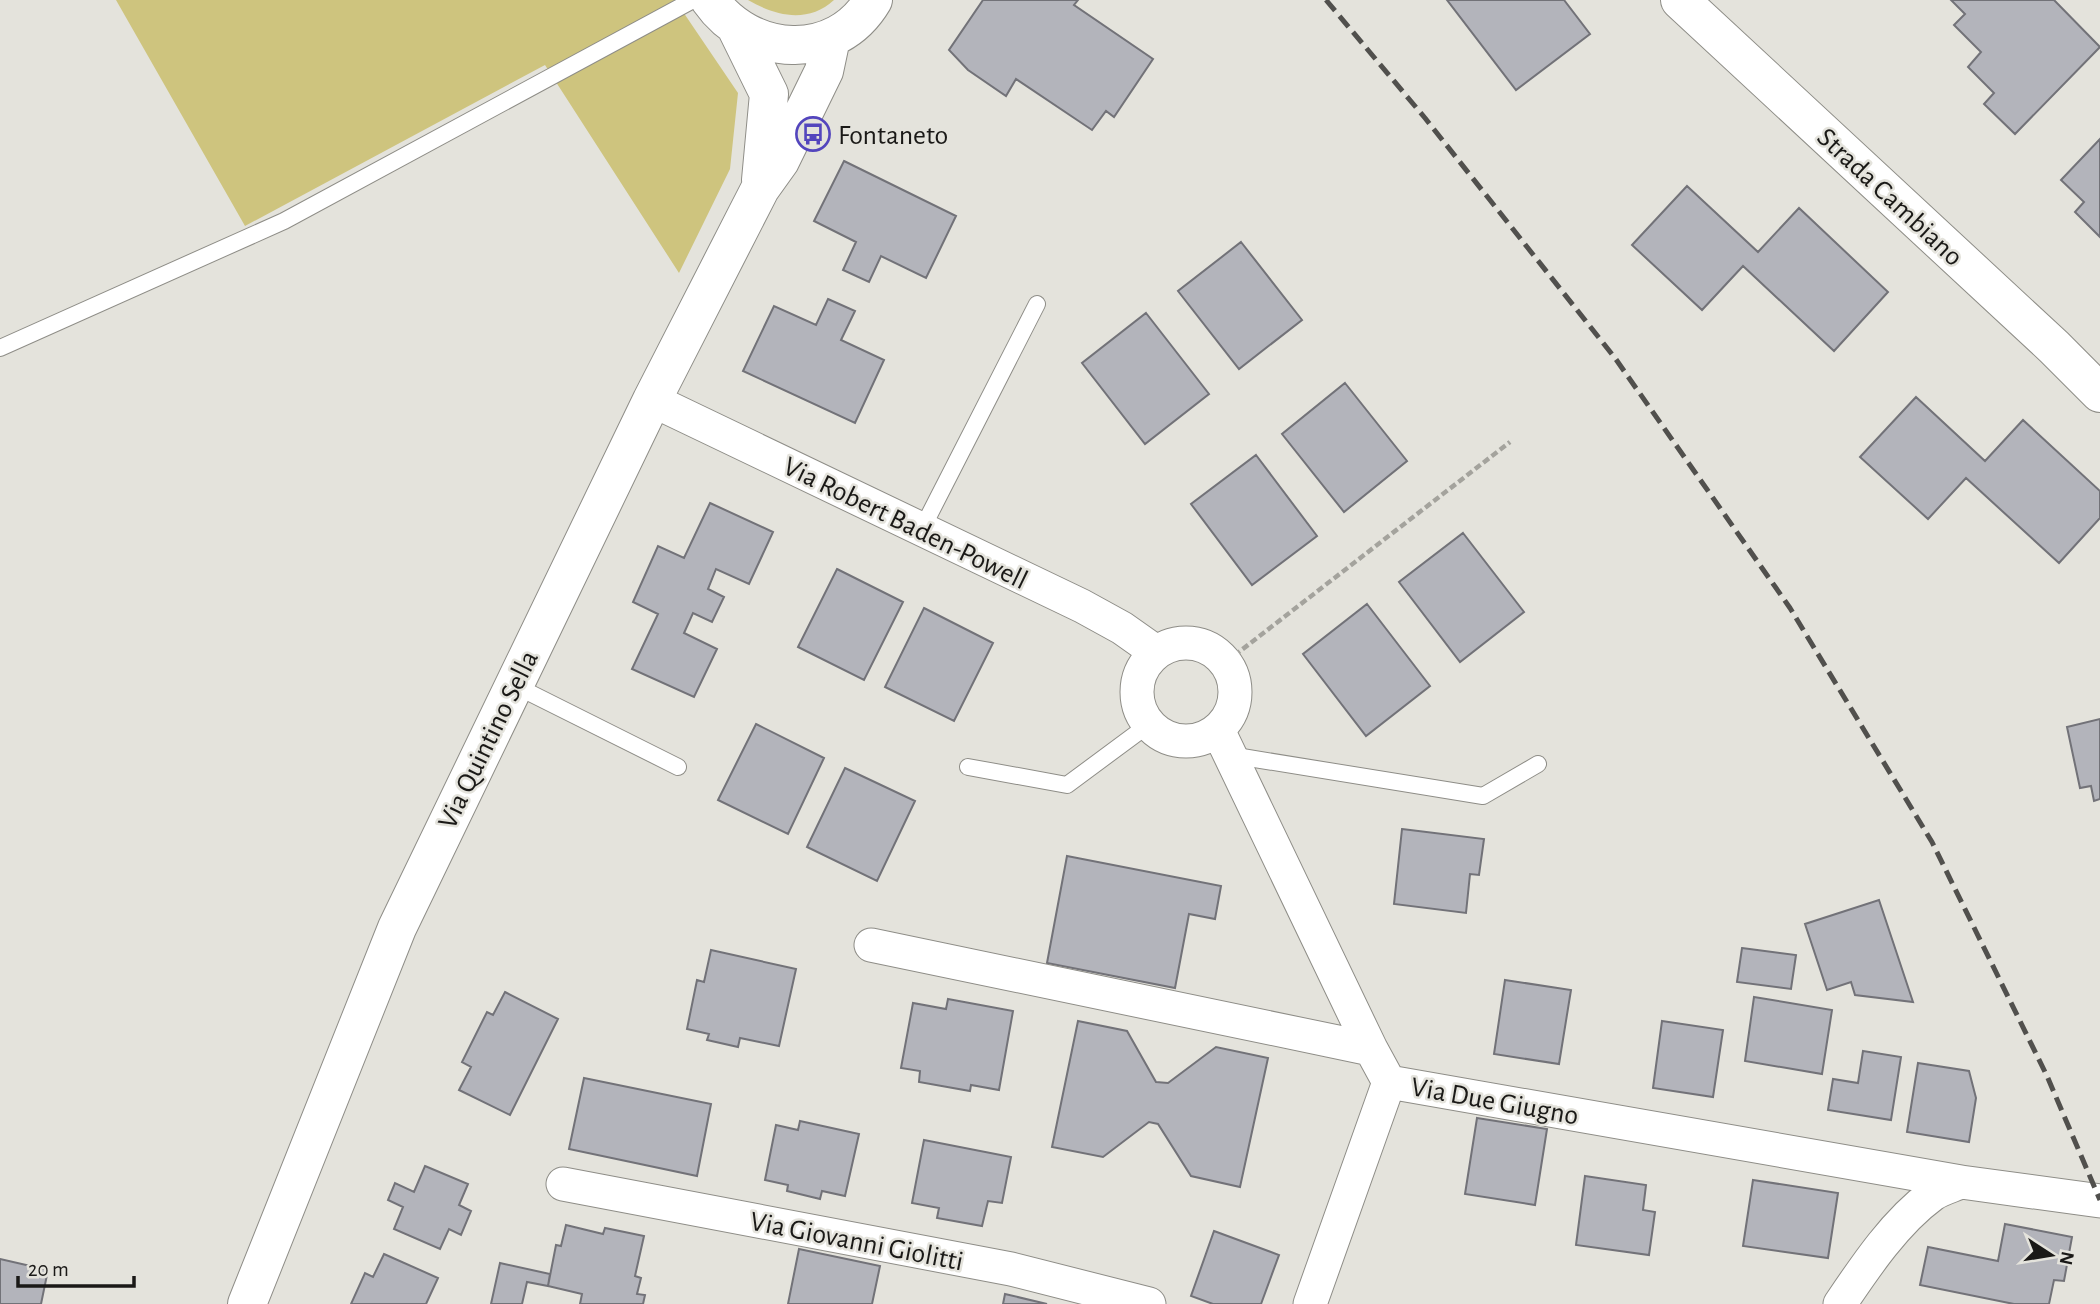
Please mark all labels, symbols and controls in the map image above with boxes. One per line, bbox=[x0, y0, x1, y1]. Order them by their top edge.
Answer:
bus stop icon: Fontaneto bbox=[794, 115, 832, 153]
place label: Fontaneto bbox=[838, 122, 948, 150]
street label: Strada Cambiano bbox=[1812, 123, 1968, 272]
street label: Via Robert Baden-Powell bbox=[779, 453, 1032, 595]
street label: Via Quintino Sella bbox=[434, 646, 544, 833]
street label: Via Due Giugno bbox=[1409, 1073, 1581, 1130]
street label: Via Giovanni Giolitti bbox=[748, 1208, 966, 1276]
north arrow bbox=[2016, 1220, 2086, 1290]
scale bar bbox=[18, 1244, 133, 1288]
text: N bbox=[2055, 1250, 2077, 1267]
text: 20 m bbox=[28, 1259, 69, 1280]

